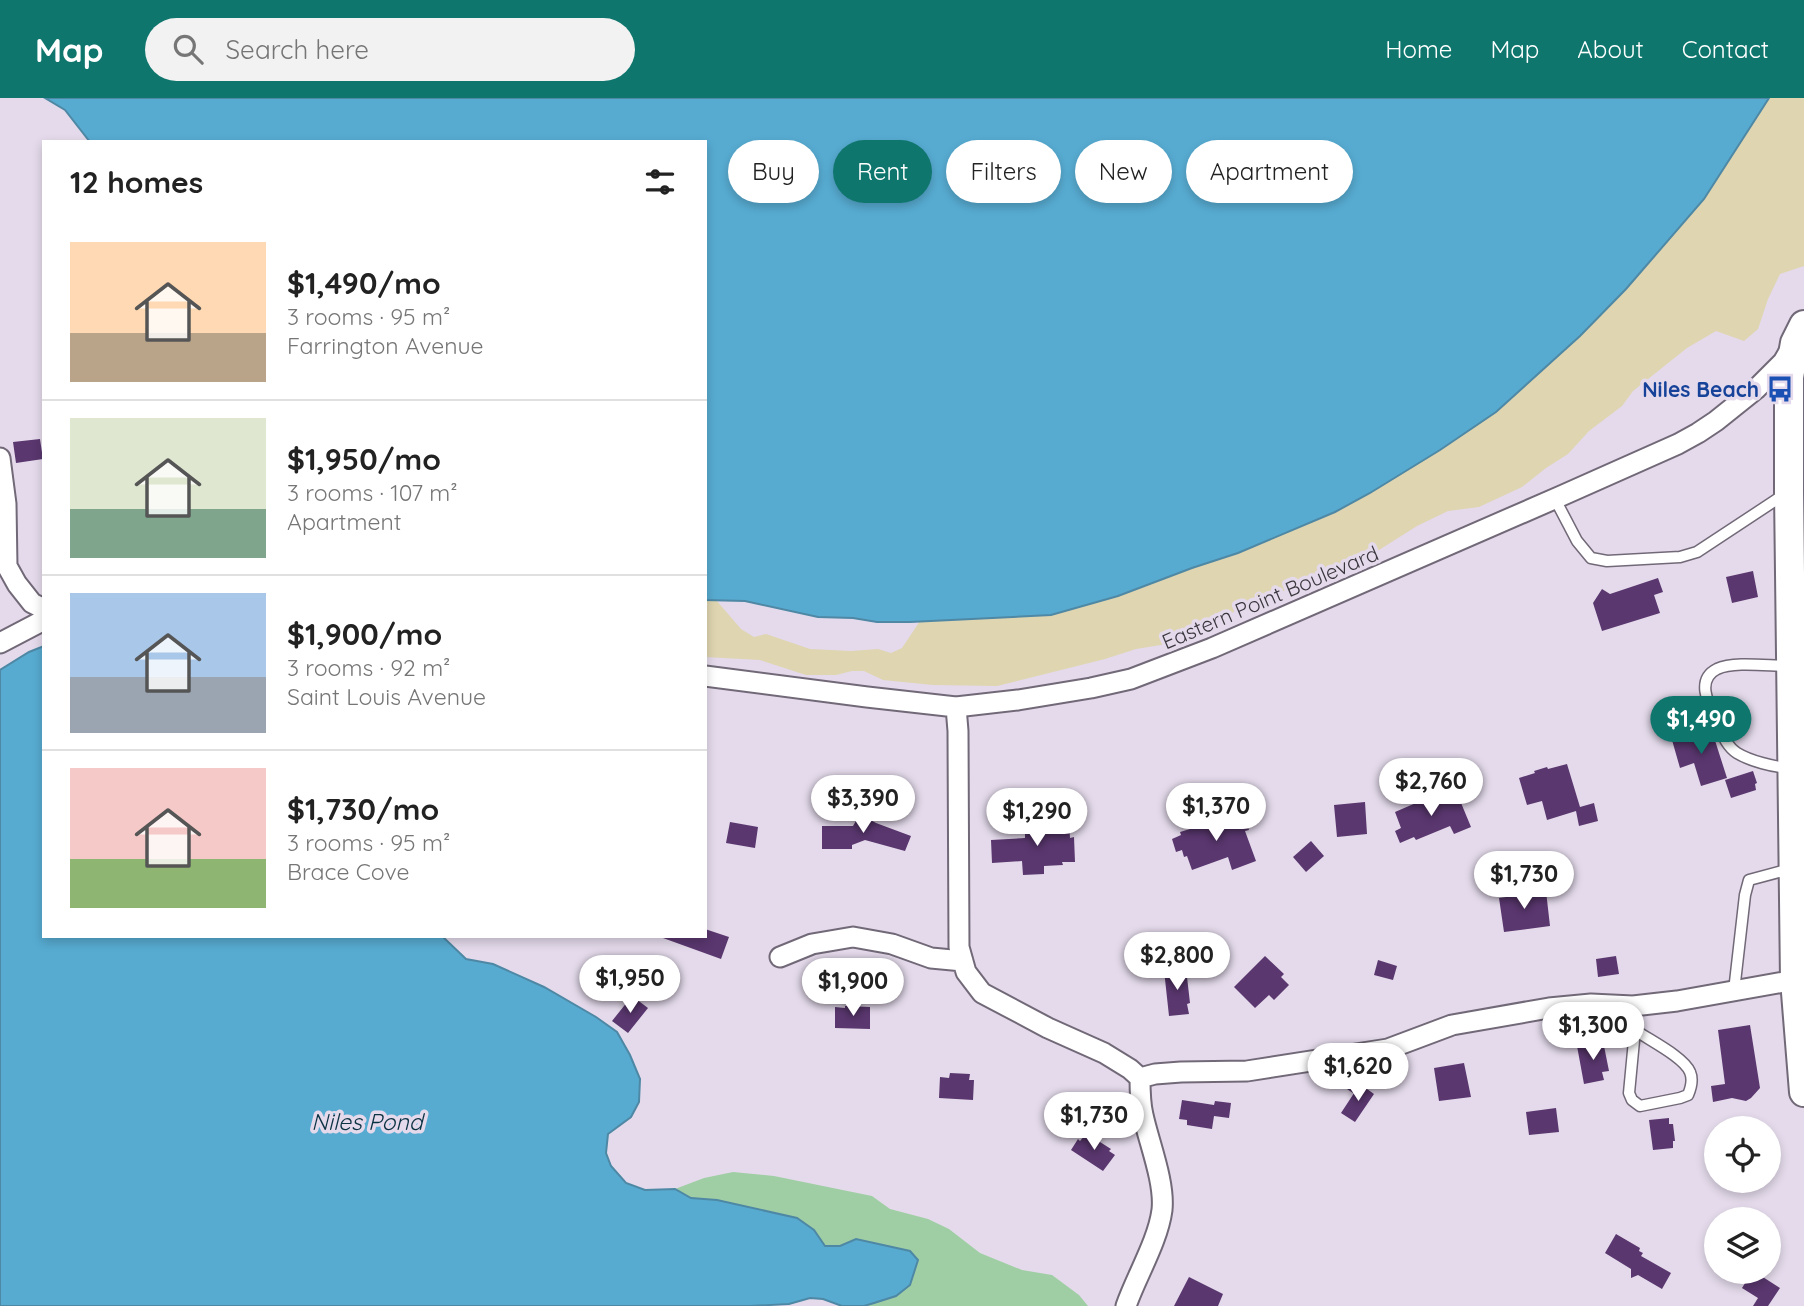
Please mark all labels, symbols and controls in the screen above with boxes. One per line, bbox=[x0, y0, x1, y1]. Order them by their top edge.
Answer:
search box bbox=[145, 18, 635, 81]
text: Map bbox=[35, 29, 103, 70]
icon: search bbox=[169, 30, 207, 68]
text: Search here bbox=[225, 33, 369, 66]
text: Home bbox=[1385, 34, 1452, 64]
text: Map bbox=[1490, 34, 1539, 64]
text: About bbox=[1577, 34, 1644, 64]
text: Contact bbox=[1682, 34, 1769, 64]
chip: Buy bbox=[728, 140, 819, 203]
chip: Rent bbox=[833, 140, 932, 203]
chip: Filters bbox=[946, 140, 1061, 203]
chip: New bbox=[1075, 140, 1172, 203]
chip: Apartment bbox=[1186, 140, 1353, 203]
text: 12 homes bbox=[70, 163, 203, 201]
icon: filters bbox=[641, 163, 679, 201]
text: $1,490/mo bbox=[287, 264, 441, 302]
icon: home bbox=[126, 270, 210, 354]
text: 3 rooms · 95 m² bbox=[287, 302, 450, 331]
text: Farrington Avenue bbox=[287, 331, 484, 360]
bus stop icon: Niles Beach bbox=[1765, 374, 1795, 404]
place label: Niles Beach bbox=[1642, 376, 1759, 402]
text: $1,950/mo bbox=[287, 440, 441, 478]
icon: home bbox=[126, 446, 210, 530]
text: 3 rooms · 107 m² bbox=[287, 478, 458, 507]
text: Apartment bbox=[287, 507, 401, 536]
street label: Eastern Point Boulevard bbox=[1158, 540, 1382, 654]
text: $1,900/mo bbox=[287, 615, 442, 653]
icon: home bbox=[126, 621, 210, 705]
text: 3 rooms · 92 m² bbox=[287, 653, 450, 682]
text: Saint Louis Avenue bbox=[287, 682, 486, 711]
pin: $1,490 bbox=[1644, 696, 1758, 756]
text: $1,490 bbox=[1666, 704, 1736, 733]
pin: $2,760 bbox=[1374, 758, 1488, 818]
text: $2,760 bbox=[1395, 766, 1467, 795]
pin: $3,390 bbox=[806, 776, 920, 835]
text: $3,390 bbox=[827, 783, 899, 812]
pin: $1,370 bbox=[1159, 784, 1273, 843]
pin: $1,290 bbox=[980, 788, 1094, 848]
text: $1,730/mo bbox=[287, 790, 439, 828]
text: $1,370 bbox=[1182, 791, 1250, 820]
icon: home bbox=[126, 796, 210, 880]
text: $1,290 bbox=[1002, 796, 1072, 825]
text: 3 rooms · 95 m² bbox=[287, 828, 450, 857]
pin: $1,730 bbox=[1467, 852, 1581, 911]
text: Brace Cove bbox=[287, 857, 410, 886]
text: $1,730 bbox=[1490, 859, 1558, 888]
pin: $2,800 bbox=[1120, 932, 1234, 992]
text: $2,800 bbox=[1140, 940, 1214, 969]
pin: $1,950 bbox=[573, 956, 687, 1015]
pin: $1,900 bbox=[796, 958, 910, 1018]
text: $1,950 bbox=[595, 963, 665, 992]
text: $1,900 bbox=[818, 966, 888, 995]
pin: $1,300 bbox=[1536, 1002, 1650, 1062]
text: $1,300 bbox=[1558, 1010, 1628, 1039]
pin: $1,620 bbox=[1301, 1044, 1415, 1103]
text: $1,620 bbox=[1324, 1051, 1392, 1080]
pin: $1,730 bbox=[1037, 1093, 1151, 1152]
text: $1,730 bbox=[1060, 1100, 1128, 1129]
water label: Niles Pond bbox=[311, 1107, 426, 1136]
map controls bbox=[1704, 1116, 1781, 1284]
button: locate bbox=[1704, 1116, 1781, 1193]
button: layers bbox=[1704, 1207, 1781, 1284]

